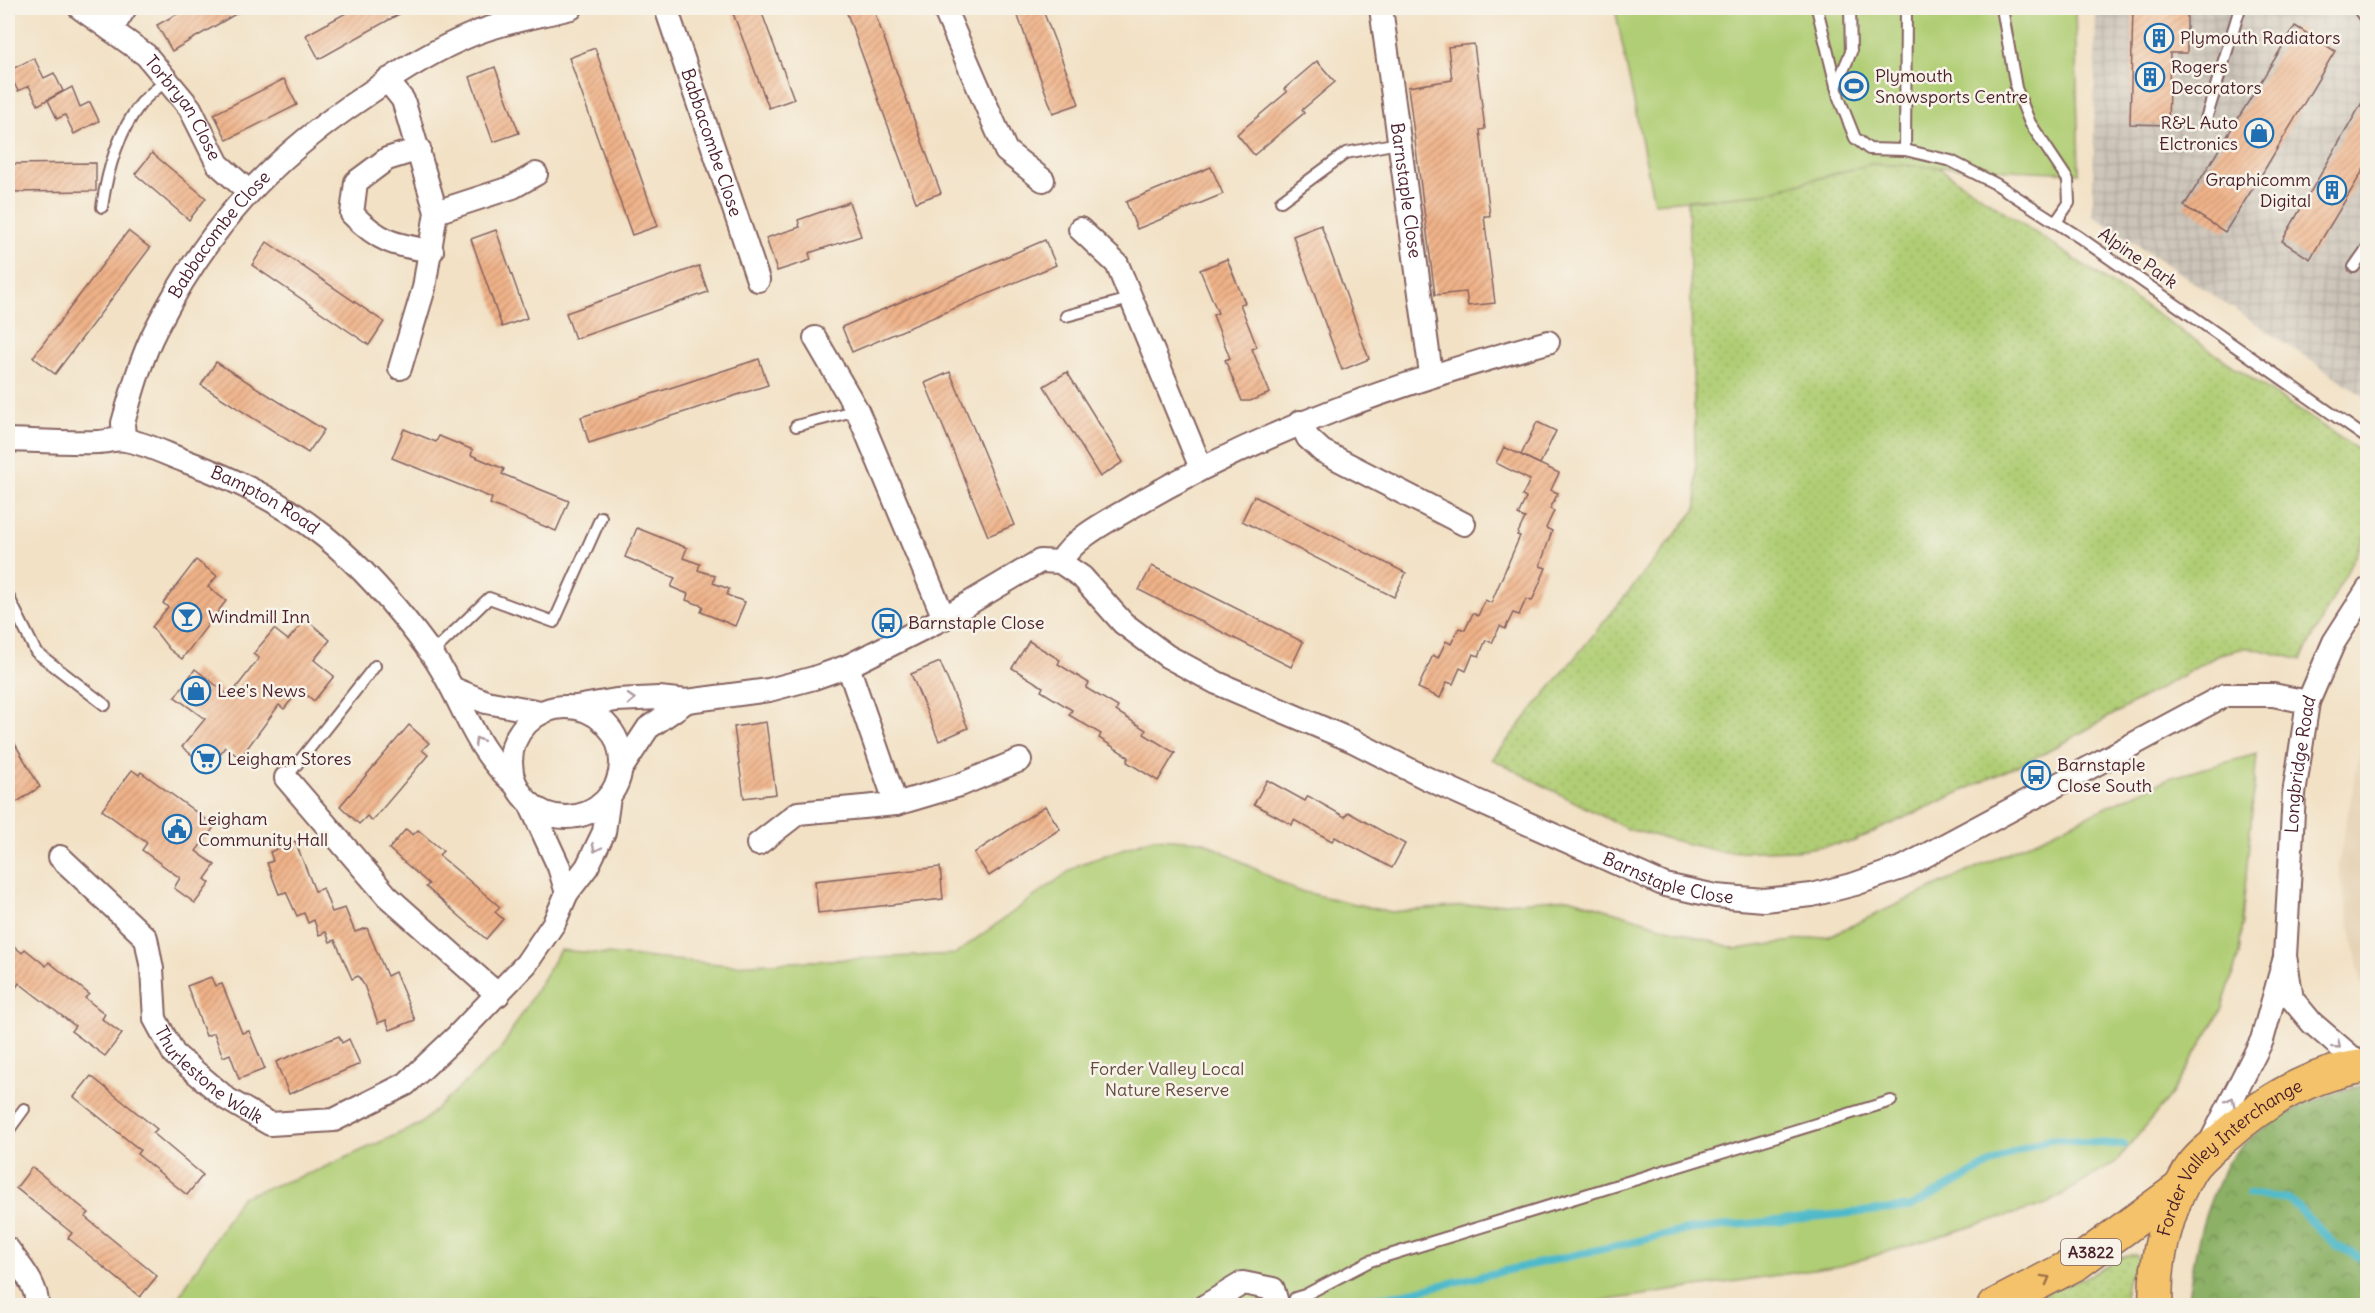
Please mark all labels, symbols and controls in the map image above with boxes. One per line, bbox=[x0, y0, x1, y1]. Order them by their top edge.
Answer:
building icon: Plymouth Radiators bbox=[2143, 22, 2175, 54]
place label: Plymouth Radiators bbox=[2180, 26, 2340, 49]
street label: Torbryan Close bbox=[140, 50, 226, 164]
place label: Rogers Decorators bbox=[2171, 55, 2262, 99]
building icon: Rogers Decorators bbox=[2134, 61, 2166, 93]
place label: Plymouth Snowsports Centre bbox=[1875, 64, 2028, 108]
street label: Babbacombe Close bbox=[676, 65, 748, 219]
sports icon: Plymouth Snowsports Centre bbox=[1838, 70, 1870, 102]
place label: R&L Auto Elctronics bbox=[2159, 111, 2238, 155]
shop icon: R&L Auto Elctronics bbox=[2243, 117, 2275, 149]
street label: Barnstaple Close bbox=[1386, 121, 1427, 260]
street label: Babbacombe Close bbox=[163, 165, 275, 302]
place label: Graphicomm Digital bbox=[2205, 168, 2311, 212]
building icon: Graphicomm Digital bbox=[2316, 174, 2348, 206]
street label: Alpine Park bbox=[2094, 222, 2182, 293]
street label: Bampton Road bbox=[207, 460, 325, 539]
bar icon: Windmill Inn bbox=[171, 601, 203, 633]
place label: Windmill Inn bbox=[208, 605, 310, 628]
bus stop icon: Barnstaple Close bbox=[871, 607, 903, 639]
place label: Barnstaple Close bbox=[908, 611, 1045, 634]
shop icon: Lee's News bbox=[180, 675, 212, 707]
place label: Lee's News bbox=[217, 679, 306, 702]
street label: Longbridge Road bbox=[2280, 691, 2321, 834]
one-way arrow bbox=[627, 692, 636, 705]
one-way arrow bbox=[475, 737, 486, 748]
supermarket icon: Leigham Stores bbox=[190, 743, 222, 775]
place label: Leigham Stores bbox=[227, 747, 351, 770]
place label: Barnstaple Close South bbox=[2057, 753, 2152, 797]
bus stop icon: Barnstaple Close South bbox=[2020, 759, 2052, 791]
place label: Leigham Community Hall bbox=[198, 807, 328, 851]
public building icon: Leigham Community Hall bbox=[161, 813, 193, 845]
one-way arrow bbox=[592, 842, 604, 853]
street label: Barnstaple Close bbox=[1599, 847, 1734, 908]
street label: Thurlestone Walk bbox=[150, 1022, 267, 1128]
one-way arrow bbox=[2330, 1038, 2341, 1049]
park label: Forder Valley Local Nature Reserve bbox=[1090, 1057, 1244, 1101]
street label: Forder Valley Interchange bbox=[2152, 1074, 2306, 1239]
one-way arrow bbox=[2224, 1096, 2236, 1107]
road number: A3822 bbox=[2061, 1239, 2121, 1265]
one-way arrow bbox=[2040, 1275, 2051, 1286]

